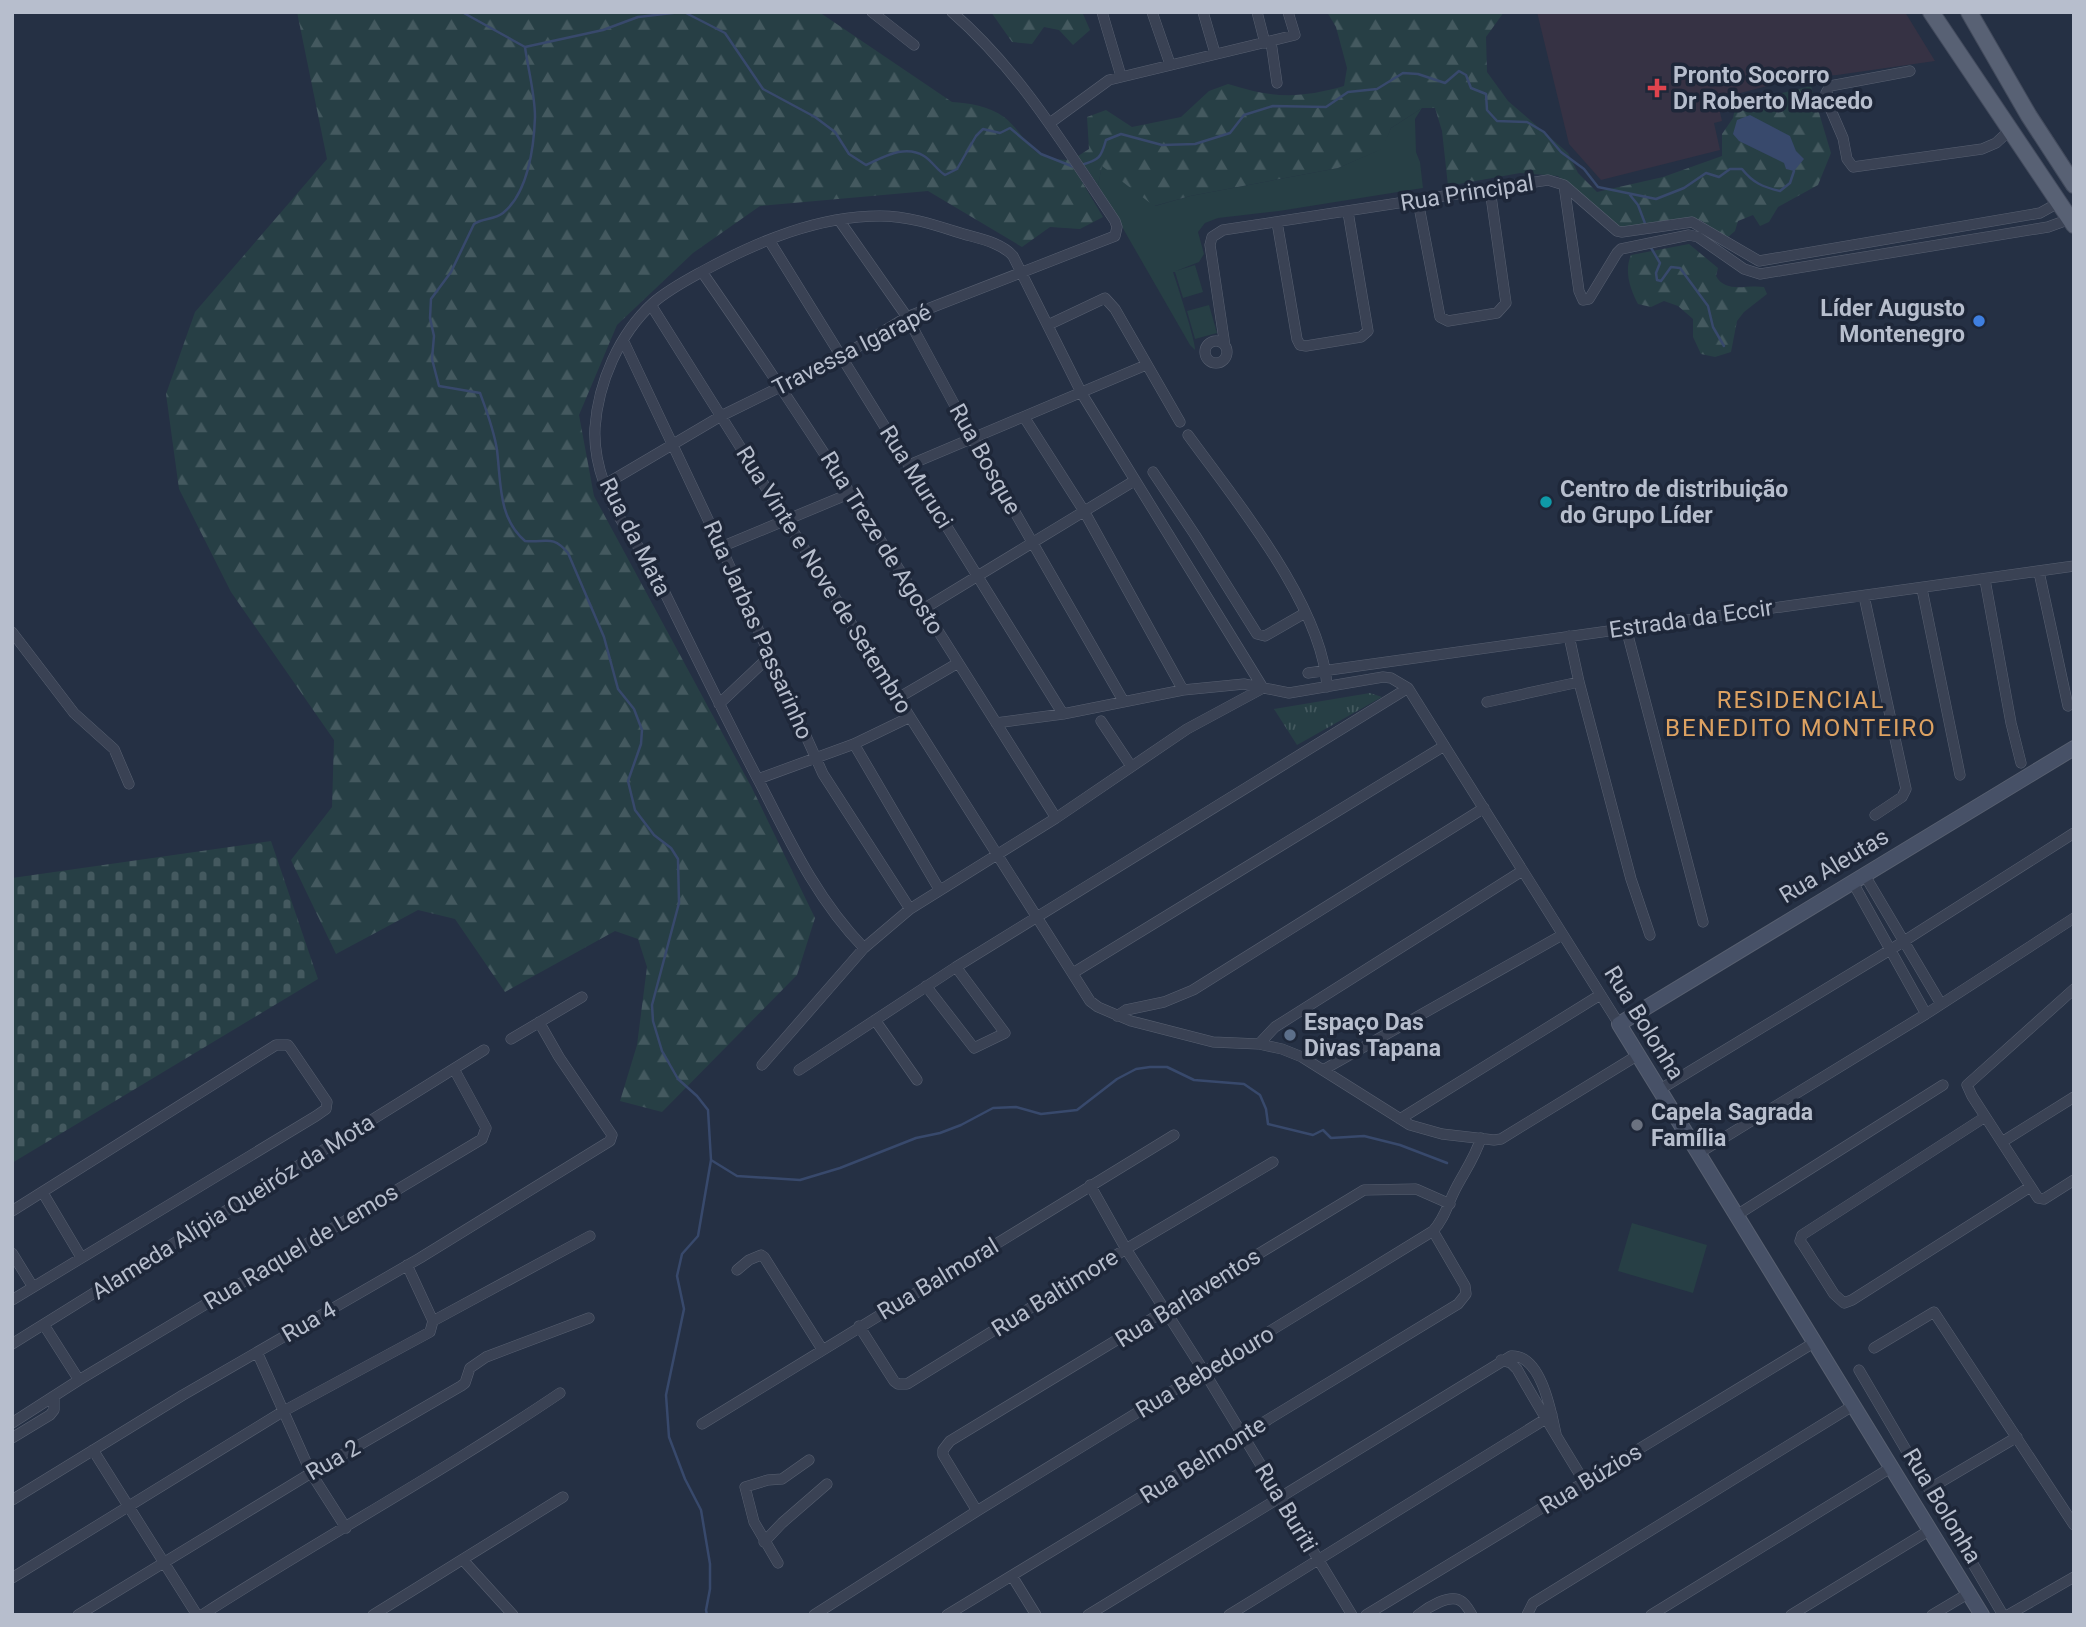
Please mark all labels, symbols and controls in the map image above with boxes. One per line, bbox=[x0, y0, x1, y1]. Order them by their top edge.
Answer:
place label: Pronto Socorro Dr Roberto Macedo bbox=[1673, 62, 1873, 115]
marker: Pronto Socorro Dr Roberto Macedo bbox=[1647, 78, 1667, 98]
street label: Rua Principal bbox=[1399, 169, 1535, 217]
place label: Líder Augusto Montenegro bbox=[1820, 295, 1965, 348]
street label: Travessa Igarapé bbox=[768, 298, 936, 402]
marker: Líder Augusto Montenegro bbox=[1971, 313, 1987, 329]
street label: Rua Bosque bbox=[944, 399, 1026, 519]
street label: Rua Muruci bbox=[874, 421, 958, 533]
street label: Rua Vinte e Nove de Setembro bbox=[730, 441, 918, 719]
street label: Rua Treze de Agosto bbox=[815, 447, 949, 639]
street label: Rua da Mata bbox=[594, 473, 676, 601]
place label: Centro de distribuição do Grupo Líder bbox=[1560, 476, 1788, 529]
marker: Centro de distribuição do Grupo Líder bbox=[1538, 494, 1554, 510]
street label: Rua Jarbas Passarinho bbox=[698, 517, 818, 743]
street label: Estrada da Eccir bbox=[1607, 594, 1775, 644]
district label: RESIDENCIAL BENEDITO MONTEIRO bbox=[1665, 686, 1937, 742]
street label: Rua Aleutas bbox=[1775, 823, 1893, 909]
street label: Rua Bolonha bbox=[1598, 961, 1690, 1085]
place label: Espaço Das Divas Tapana bbox=[1304, 1009, 1441, 1062]
marker: Espaço Das Divas Tapana bbox=[1282, 1027, 1298, 1043]
place label: Capela Sagrada Família bbox=[1651, 1099, 1813, 1152]
street label: Alameda Alípia Queiróz da Mota bbox=[87, 1109, 379, 1305]
marker: Capela Sagrada Família bbox=[1629, 1117, 1645, 1133]
street label: Rua Raquel de Lemos bbox=[199, 1178, 403, 1316]
street label: Rua Balmoral bbox=[873, 1232, 1003, 1326]
street label: Rua Baltimore bbox=[987, 1243, 1123, 1343]
street label: Rua Barlaventos bbox=[1111, 1243, 1265, 1353]
street label: Rua 4 bbox=[277, 1296, 341, 1348]
street label: Rua Bebedouro bbox=[1131, 1320, 1279, 1424]
street label: Rua Belmonte bbox=[1135, 1411, 1271, 1509]
street label: Rua 2 bbox=[301, 1434, 365, 1486]
street label: Rua Búzios bbox=[1535, 1438, 1647, 1520]
street label: Rua Bolonha bbox=[1897, 1444, 1987, 1568]
street label: Rua Buriti bbox=[1249, 1459, 1323, 1557]

